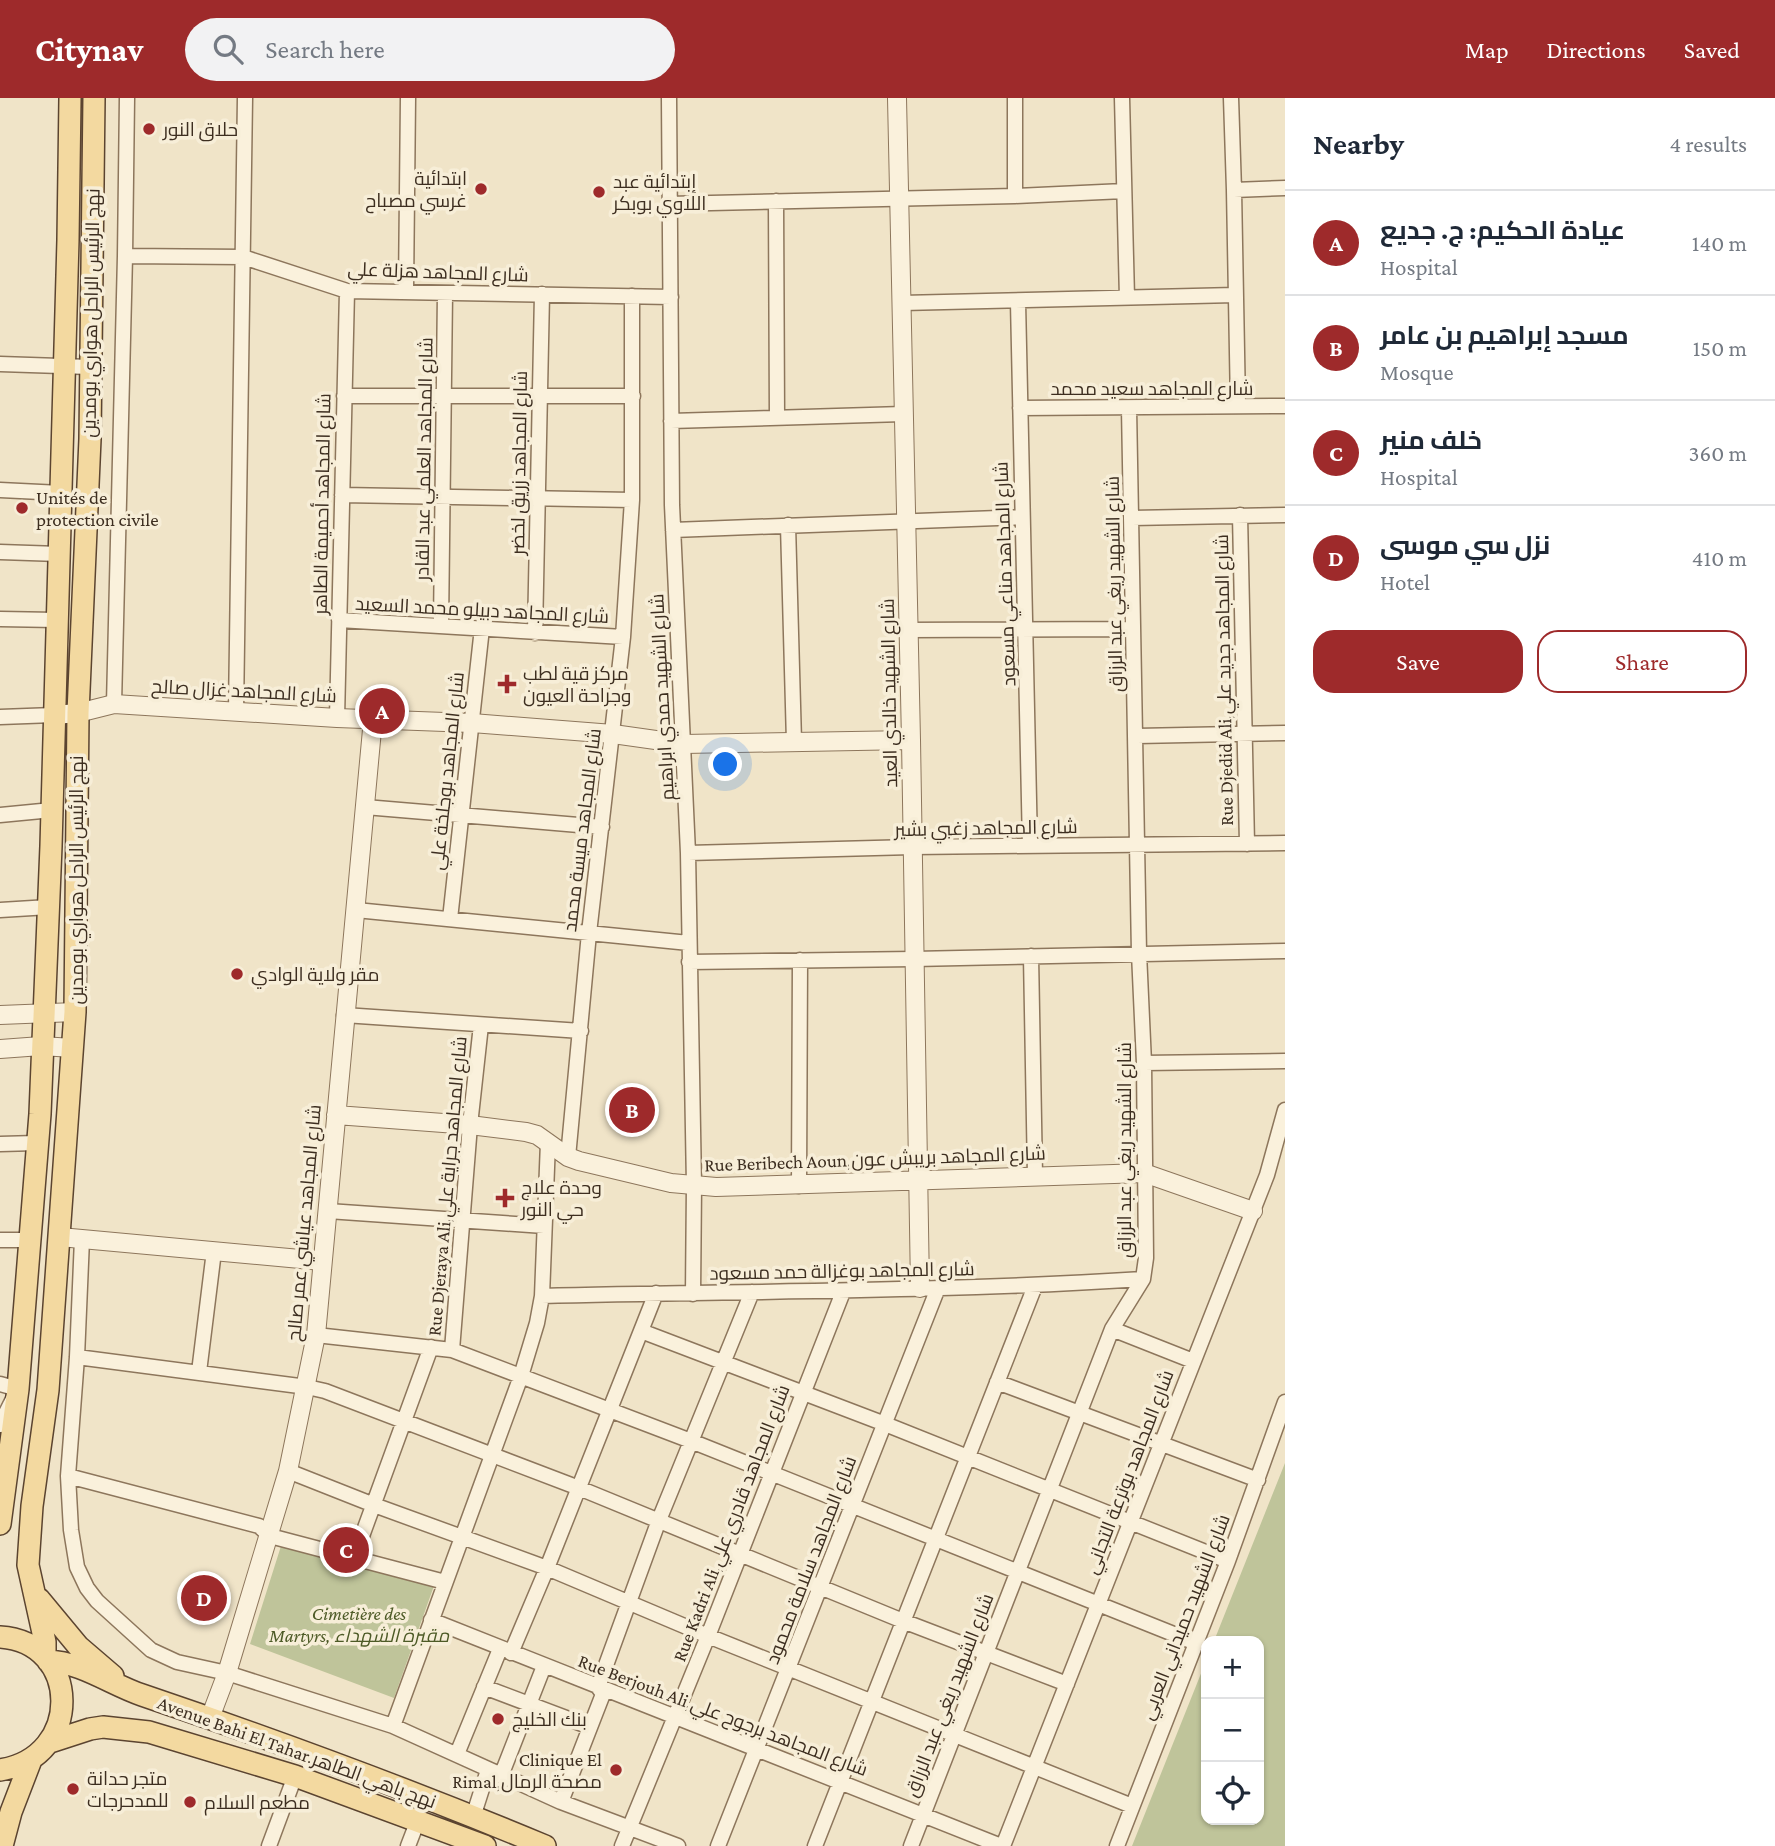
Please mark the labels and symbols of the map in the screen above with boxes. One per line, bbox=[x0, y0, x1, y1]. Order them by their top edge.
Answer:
place label: حلاق النور bbox=[162, 119, 238, 142]
marker: حلاق النور bbox=[141, 121, 157, 137]
place label: ابتدائية غرسي مصباح bbox=[365, 168, 467, 215]
place label: إبتدائية عبد اللاوي بوبكر bbox=[612, 171, 706, 218]
marker: ابتدائية غرسي مصباح bbox=[473, 181, 489, 197]
marker: إبتدائية عبد اللاوي بوبكر bbox=[591, 184, 607, 200]
street label: نهج الرئيس الراحل هواري بومدين bbox=[78, 188, 108, 438]
street label: شارع المجاهد هزلة علي bbox=[347, 258, 529, 290]
street label: شارع المجاهد العلمي عبد القادر bbox=[411, 337, 441, 582]
street label: شارع المجاهد زريق لخضر bbox=[507, 371, 534, 556]
street label: شارع المجاهد سعيد محمد bbox=[1050, 378, 1254, 402]
street label: شارع المجاهد أحميمة الطاهر bbox=[309, 393, 337, 616]
street label: شارع المجاهد مناعي مسعود bbox=[991, 461, 1023, 687]
street label: شارع الشهيد ريغي عبد الرزاق bbox=[1102, 476, 1130, 692]
place label: Unités de protection civile bbox=[36, 487, 159, 530]
marker: Unités de protection civile bbox=[14, 500, 30, 516]
street label: Rue Djedid Ali,شارع المجاهد جديد علي bbox=[1211, 534, 1241, 826]
street label: شارع المجاهد دبيلو محمد السعيد bbox=[354, 593, 610, 630]
street label: شارع الشهيد حمدي ابراهيم bbox=[646, 593, 682, 801]
street label: شارع الشهيد خالدي العيد bbox=[877, 598, 905, 788]
place label: مركز قية لطب وجراحة العيون bbox=[523, 663, 631, 707]
street label: شارع المجاهد بوجلخة علي bbox=[426, 671, 472, 872]
marker: مركز قية لطب وجراحة العيون bbox=[497, 674, 517, 694]
street label: شارع المجاهد غزال صالح bbox=[150, 676, 337, 709]
pin: A bbox=[359, 685, 405, 737]
street label: شارع المجاهد ميسة محمد bbox=[559, 727, 608, 933]
your location bbox=[708, 747, 742, 781]
street label: نهج الرئيس الراحل هواري بومدين bbox=[66, 755, 91, 1005]
street label: شارع المجاهد زغبي بشير bbox=[893, 816, 1078, 844]
place label: مقر ولاية الوادي bbox=[251, 964, 379, 989]
marker: مقر ولاية الوادي bbox=[229, 966, 245, 982]
street label: Rue Djeraya Ali,شارع المجاهد جراية علي bbox=[423, 1035, 475, 1337]
street label: شارع الشهيد ريغي عبد الرزاق bbox=[1114, 1042, 1139, 1258]
pin: B bbox=[609, 1084, 655, 1136]
street label: شارع المجاهد عياشي عمر صالح bbox=[283, 1104, 329, 1343]
street label: Rue Beribech Aoun,شارع المجاهد بريبش عون bbox=[704, 1143, 1046, 1178]
place label: وحدة علاج حي النور bbox=[520, 1177, 602, 1224]
marker: وحدة علاج حي النور bbox=[495, 1188, 515, 1208]
street label: شارع المجاهد بوغزالة حمد مسعود bbox=[709, 1258, 975, 1287]
street label: شارع المجاهد بوترعة التجاني bbox=[1080, 1367, 1181, 1578]
street label: Rue Kadri Ali,شارع المجاهد قادري علي bbox=[668, 1382, 797, 1666]
street label: شارع المجاهد سلامة محمود bbox=[762, 1453, 863, 1668]
street label: شارع الشهيد حميداني العربي bbox=[1136, 1511, 1238, 1724]
pin: C bbox=[323, 1524, 369, 1576]
pin: D bbox=[181, 1572, 227, 1624]
street label: شارع الشهيد ريغي عبد الرزاق bbox=[900, 1590, 1001, 1801]
park label: Cimetière des Martyrs, مقبرة الشهداء bbox=[268, 1603, 450, 1647]
street label: Rue Berjouh Ali,شارع المجاهد برجوح علي bbox=[574, 1650, 871, 1784]
street label: Avenue Bahi El Tahar,نهج باهي الطاهر bbox=[154, 1692, 439, 1816]
place label: بنك الخليج bbox=[512, 1709, 587, 1733]
marker: بنك الخليج bbox=[490, 1711, 506, 1727]
place label: Clinique El Rimal,مصحة الرمال bbox=[452, 1749, 602, 1793]
marker: Clinique El Rimal,مصحة الرمال bbox=[608, 1762, 624, 1778]
place label: متجر حدانة للمدحرجات bbox=[87, 1768, 168, 1812]
marker: متجر حدانة للمدحرجات bbox=[65, 1781, 81, 1797]
place label: مطعم السلام bbox=[204, 1792, 310, 1816]
marker: مطعم السلام bbox=[182, 1794, 198, 1810]

